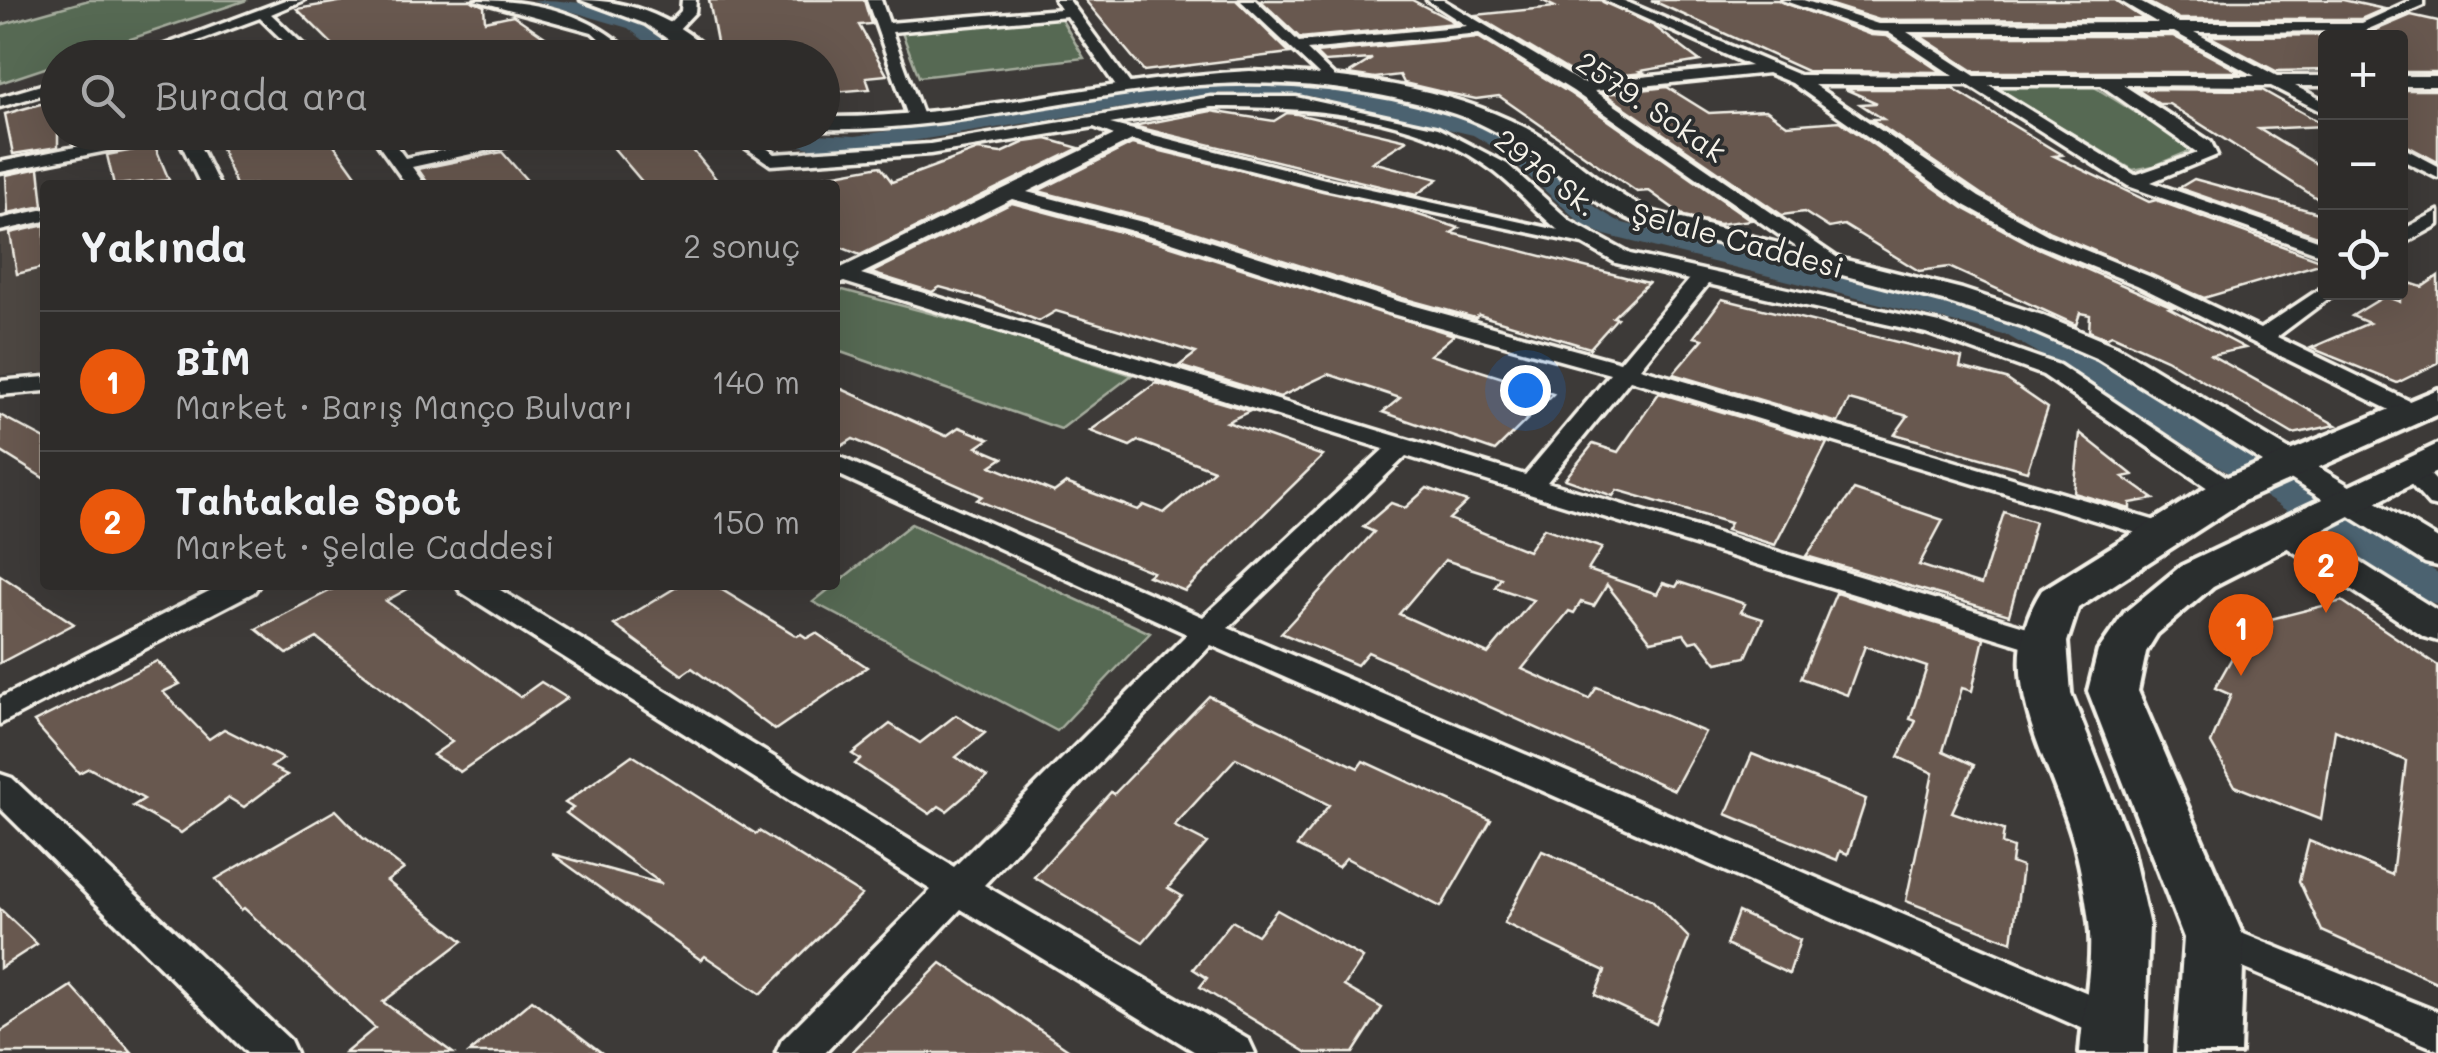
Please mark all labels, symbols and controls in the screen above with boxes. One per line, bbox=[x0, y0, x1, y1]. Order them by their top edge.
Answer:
map controls bbox=[2318, 30, 2408, 300]
button: + bbox=[2318, 30, 2408, 120]
search box bbox=[40, 40, 840, 150]
street label: 2579. Sokak bbox=[1569, 41, 1735, 171]
icon: search bbox=[75, 68, 130, 123]
text: Burada ara bbox=[155, 70, 369, 120]
street label: 2976 Sk. bbox=[1487, 119, 1607, 225]
button: − bbox=[2318, 120, 2408, 210]
street label: Şelale Caddesi bbox=[1628, 191, 1848, 287]
button: locate bbox=[2318, 210, 2408, 300]
text: Yakında bbox=[80, 218, 247, 273]
text: 2 sonuç bbox=[683, 224, 800, 266]
text: BİM bbox=[175, 335, 251, 385]
text: 1 bbox=[105, 360, 120, 402]
text: 140 m bbox=[711, 360, 800, 402]
your location bbox=[1500, 365, 1551, 416]
text: Market · Barış Manço Bulvarı bbox=[175, 385, 633, 427]
text: Tahtakale Spot bbox=[175, 475, 461, 525]
text: 2 bbox=[104, 500, 121, 542]
text: 150 m bbox=[712, 500, 800, 542]
text: Market · Şelale Caddesi bbox=[175, 525, 554, 567]
pin: 2 bbox=[2294, 530, 2358, 613]
pin: 1 bbox=[2208, 594, 2274, 676]

